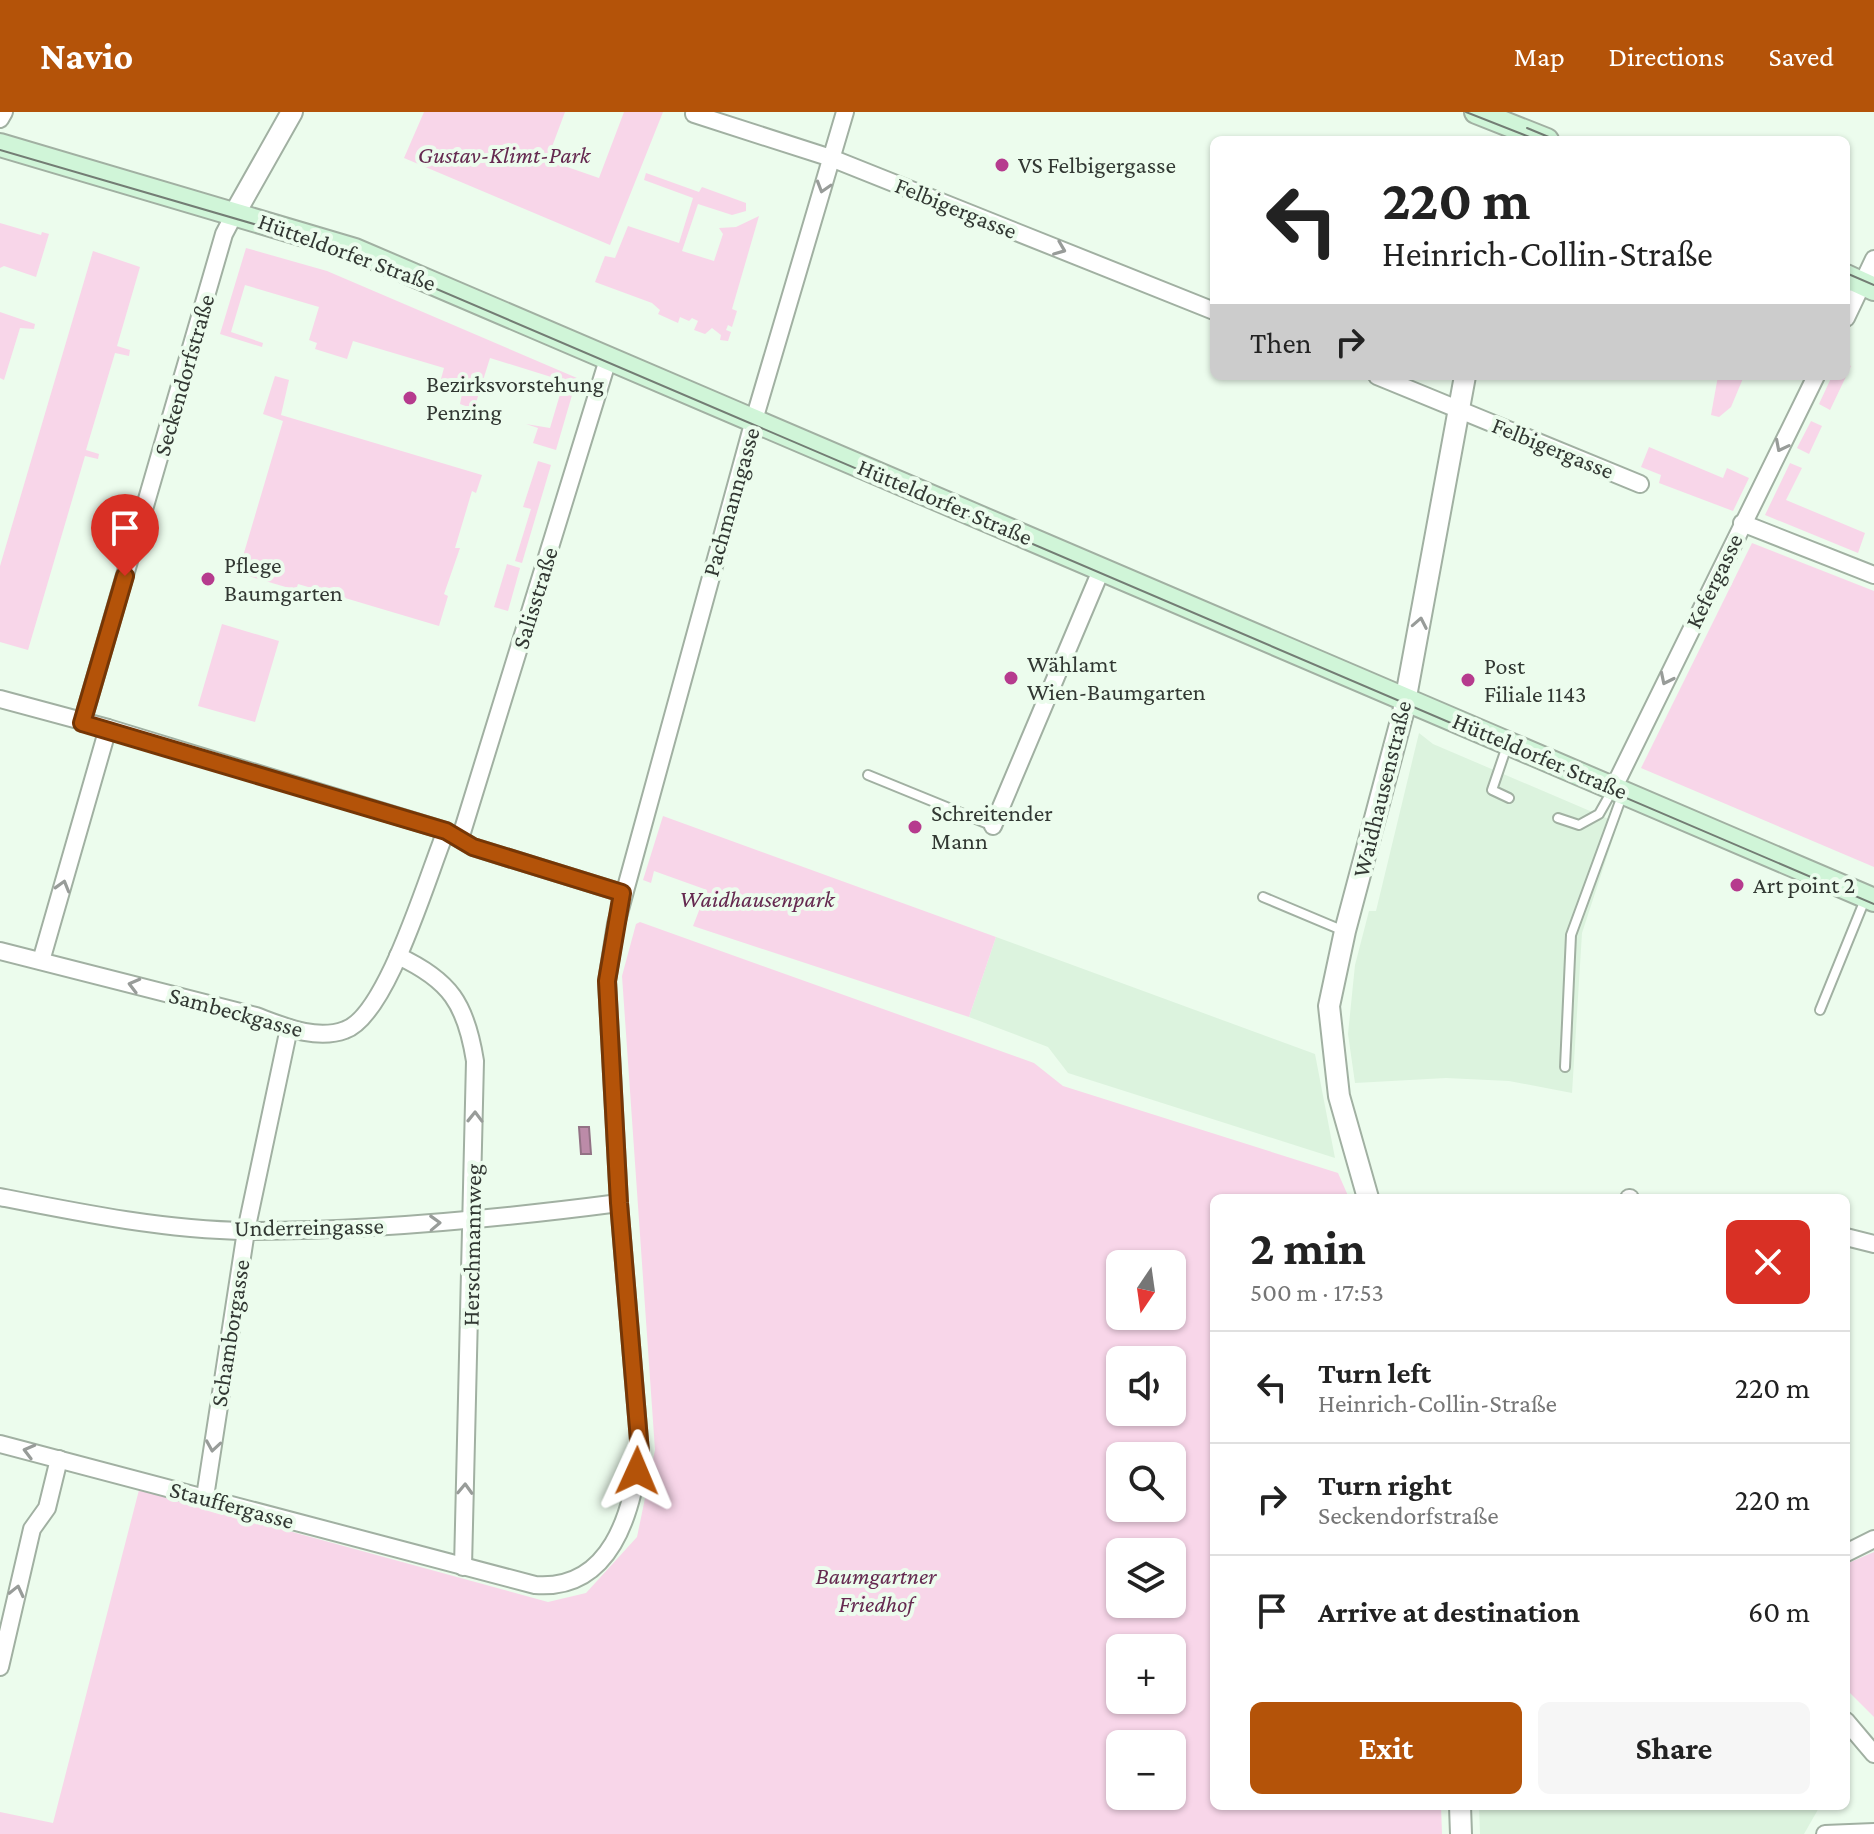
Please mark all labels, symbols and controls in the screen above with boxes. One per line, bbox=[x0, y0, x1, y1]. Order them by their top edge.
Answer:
text: Navio bbox=[40, 35, 133, 77]
text: Map bbox=[1514, 41, 1565, 72]
text: Directions bbox=[1609, 41, 1724, 72]
text: Saved bbox=[1768, 41, 1834, 72]
park label: Gustav-Klimt-Park bbox=[418, 141, 592, 168]
place label: VS Felbigergasse bbox=[1018, 151, 1176, 178]
marker: VS Felbigergasse bbox=[993, 156, 1011, 174]
icon: left bbox=[1250, 168, 1354, 272]
text: 220 m bbox=[1382, 169, 1531, 231]
street label: Felbigergasse bbox=[891, 171, 1021, 244]
one-way arrow bbox=[816, 179, 832, 193]
street label: Hütteldorfer Straße bbox=[255, 207, 440, 296]
text: Heinrich-Collin-Straße bbox=[1382, 234, 1713, 274]
one-way arrow bbox=[1052, 240, 1066, 256]
street label: Seckendorfstraße bbox=[148, 291, 219, 459]
icon: right bbox=[1328, 320, 1372, 364]
text: Then bbox=[1250, 326, 1312, 359]
place label: Bezirksvorstehung Penzing bbox=[426, 370, 605, 425]
marker: Bezirksvorstehung Penzing bbox=[401, 389, 419, 407]
street label: Felbigergasse bbox=[1488, 411, 1618, 484]
street label: Pachmanngasse bbox=[696, 424, 765, 579]
one-way arrow bbox=[1775, 437, 1791, 452]
street label: Hütteldorfer Straße bbox=[854, 453, 1037, 550]
pin bbox=[91, 494, 159, 576]
icon: arrive bbox=[103, 506, 147, 550]
street label: Kefergasse bbox=[1679, 529, 1748, 632]
street label: Salisstraße bbox=[506, 544, 563, 652]
place label: Pflege Baumgarten bbox=[224, 551, 343, 606]
marker: Pflege Baumgarten bbox=[199, 570, 217, 588]
one-way arrow bbox=[1411, 617, 1428, 631]
place label: Wählamt Wien-Baumgarten bbox=[1027, 650, 1206, 705]
place label: Post Filiale 1143 bbox=[1484, 652, 1586, 707]
marker: Wählamt Wien-Baumgarten bbox=[1002, 669, 1020, 687]
one-way arrow bbox=[1661, 670, 1676, 685]
marker: Post Filiale 1143 bbox=[1459, 671, 1477, 689]
street label: Waidhausenstraße bbox=[1347, 698, 1417, 880]
street label: Hütteldorfer Straße bbox=[1449, 707, 1632, 804]
place label: Schreitender Mann bbox=[931, 799, 1053, 854]
marker: Schreitender Mann bbox=[906, 818, 924, 836]
place label: Art point 2 bbox=[1753, 871, 1855, 898]
marker: Art point 2 bbox=[1728, 876, 1746, 894]
one-way arrow bbox=[53, 879, 70, 893]
park label: Waidhausenpark bbox=[680, 885, 836, 912]
one-way arrow bbox=[127, 977, 141, 994]
street label: Sambeckgasse bbox=[166, 981, 306, 1042]
one-way arrow bbox=[466, 1110, 484, 1123]
street label: Herschmannweg bbox=[457, 1163, 486, 1326]
street label: Underreingasse bbox=[234, 1212, 384, 1241]
one-way arrow bbox=[429, 1215, 442, 1232]
button: close bbox=[1726, 1220, 1810, 1304]
text: 2 min bbox=[1250, 1221, 1366, 1274]
north arrow bbox=[1106, 1250, 1186, 1330]
map controls bbox=[1106, 1250, 1186, 1810]
street label: Schamborgasse bbox=[205, 1257, 254, 1408]
text: 500 m · 17:53 bbox=[1250, 1278, 1384, 1307]
button: sound bbox=[1106, 1346, 1186, 1426]
text: Turn left bbox=[1318, 1356, 1431, 1389]
icon: left bbox=[1250, 1365, 1294, 1409]
text: 220 m bbox=[1735, 1371, 1810, 1404]
text: Heinrich-Collin-Straße bbox=[1318, 1389, 1557, 1418]
position arrow bbox=[595, 1429, 679, 1513]
one-way arrow bbox=[205, 1439, 222, 1453]
button: search bbox=[1106, 1442, 1186, 1522]
one-way arrow bbox=[23, 1444, 37, 1461]
text: Turn right bbox=[1318, 1468, 1452, 1501]
street label: Stauffergasse bbox=[167, 1475, 297, 1534]
icon: right bbox=[1250, 1477, 1294, 1521]
one-way arrow bbox=[457, 1482, 474, 1495]
text: 220 m bbox=[1735, 1483, 1810, 1516]
text: Seckendorfstraße bbox=[1318, 1501, 1499, 1530]
button: layers bbox=[1106, 1538, 1186, 1618]
park label: Baumgartner Friedhof bbox=[816, 1562, 937, 1617]
one-way arrow bbox=[8, 1585, 25, 1598]
icon: arrive bbox=[1250, 1589, 1294, 1633]
text: Arrive at destination bbox=[1318, 1595, 1580, 1628]
text: 60 m bbox=[1748, 1595, 1810, 1628]
button: + bbox=[1106, 1634, 1186, 1714]
button: Exit bbox=[1250, 1702, 1522, 1794]
button: Share bbox=[1538, 1702, 1810, 1794]
button: − bbox=[1106, 1730, 1186, 1810]

